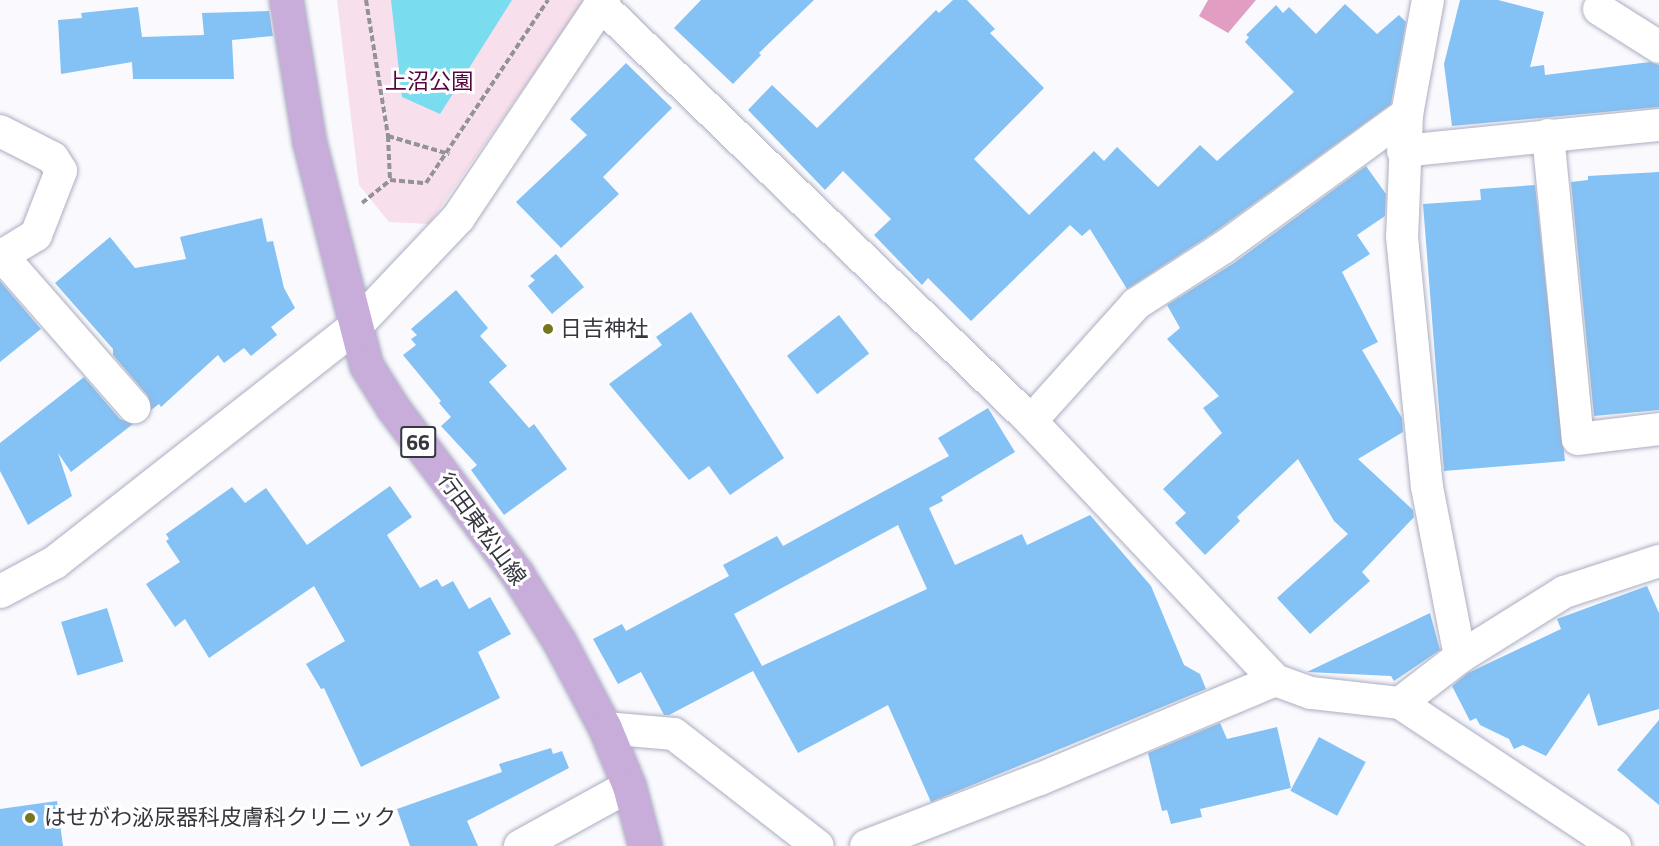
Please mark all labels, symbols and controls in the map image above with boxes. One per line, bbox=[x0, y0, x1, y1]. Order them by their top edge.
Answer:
park label: 上沼公園 bbox=[385, 69, 473, 95]
place label: 日吉神社 bbox=[560, 316, 648, 342]
marker: 日吉神社 bbox=[541, 322, 555, 336]
road number: 66 bbox=[400, 424, 436, 460]
street label: 行田東松山線 bbox=[433, 468, 531, 590]
place label: はせがわ泌尿器科皮膚科クリニック bbox=[44, 805, 396, 831]
marker: はせがわ泌尿器科皮膚科クリニック bbox=[21, 809, 39, 827]

